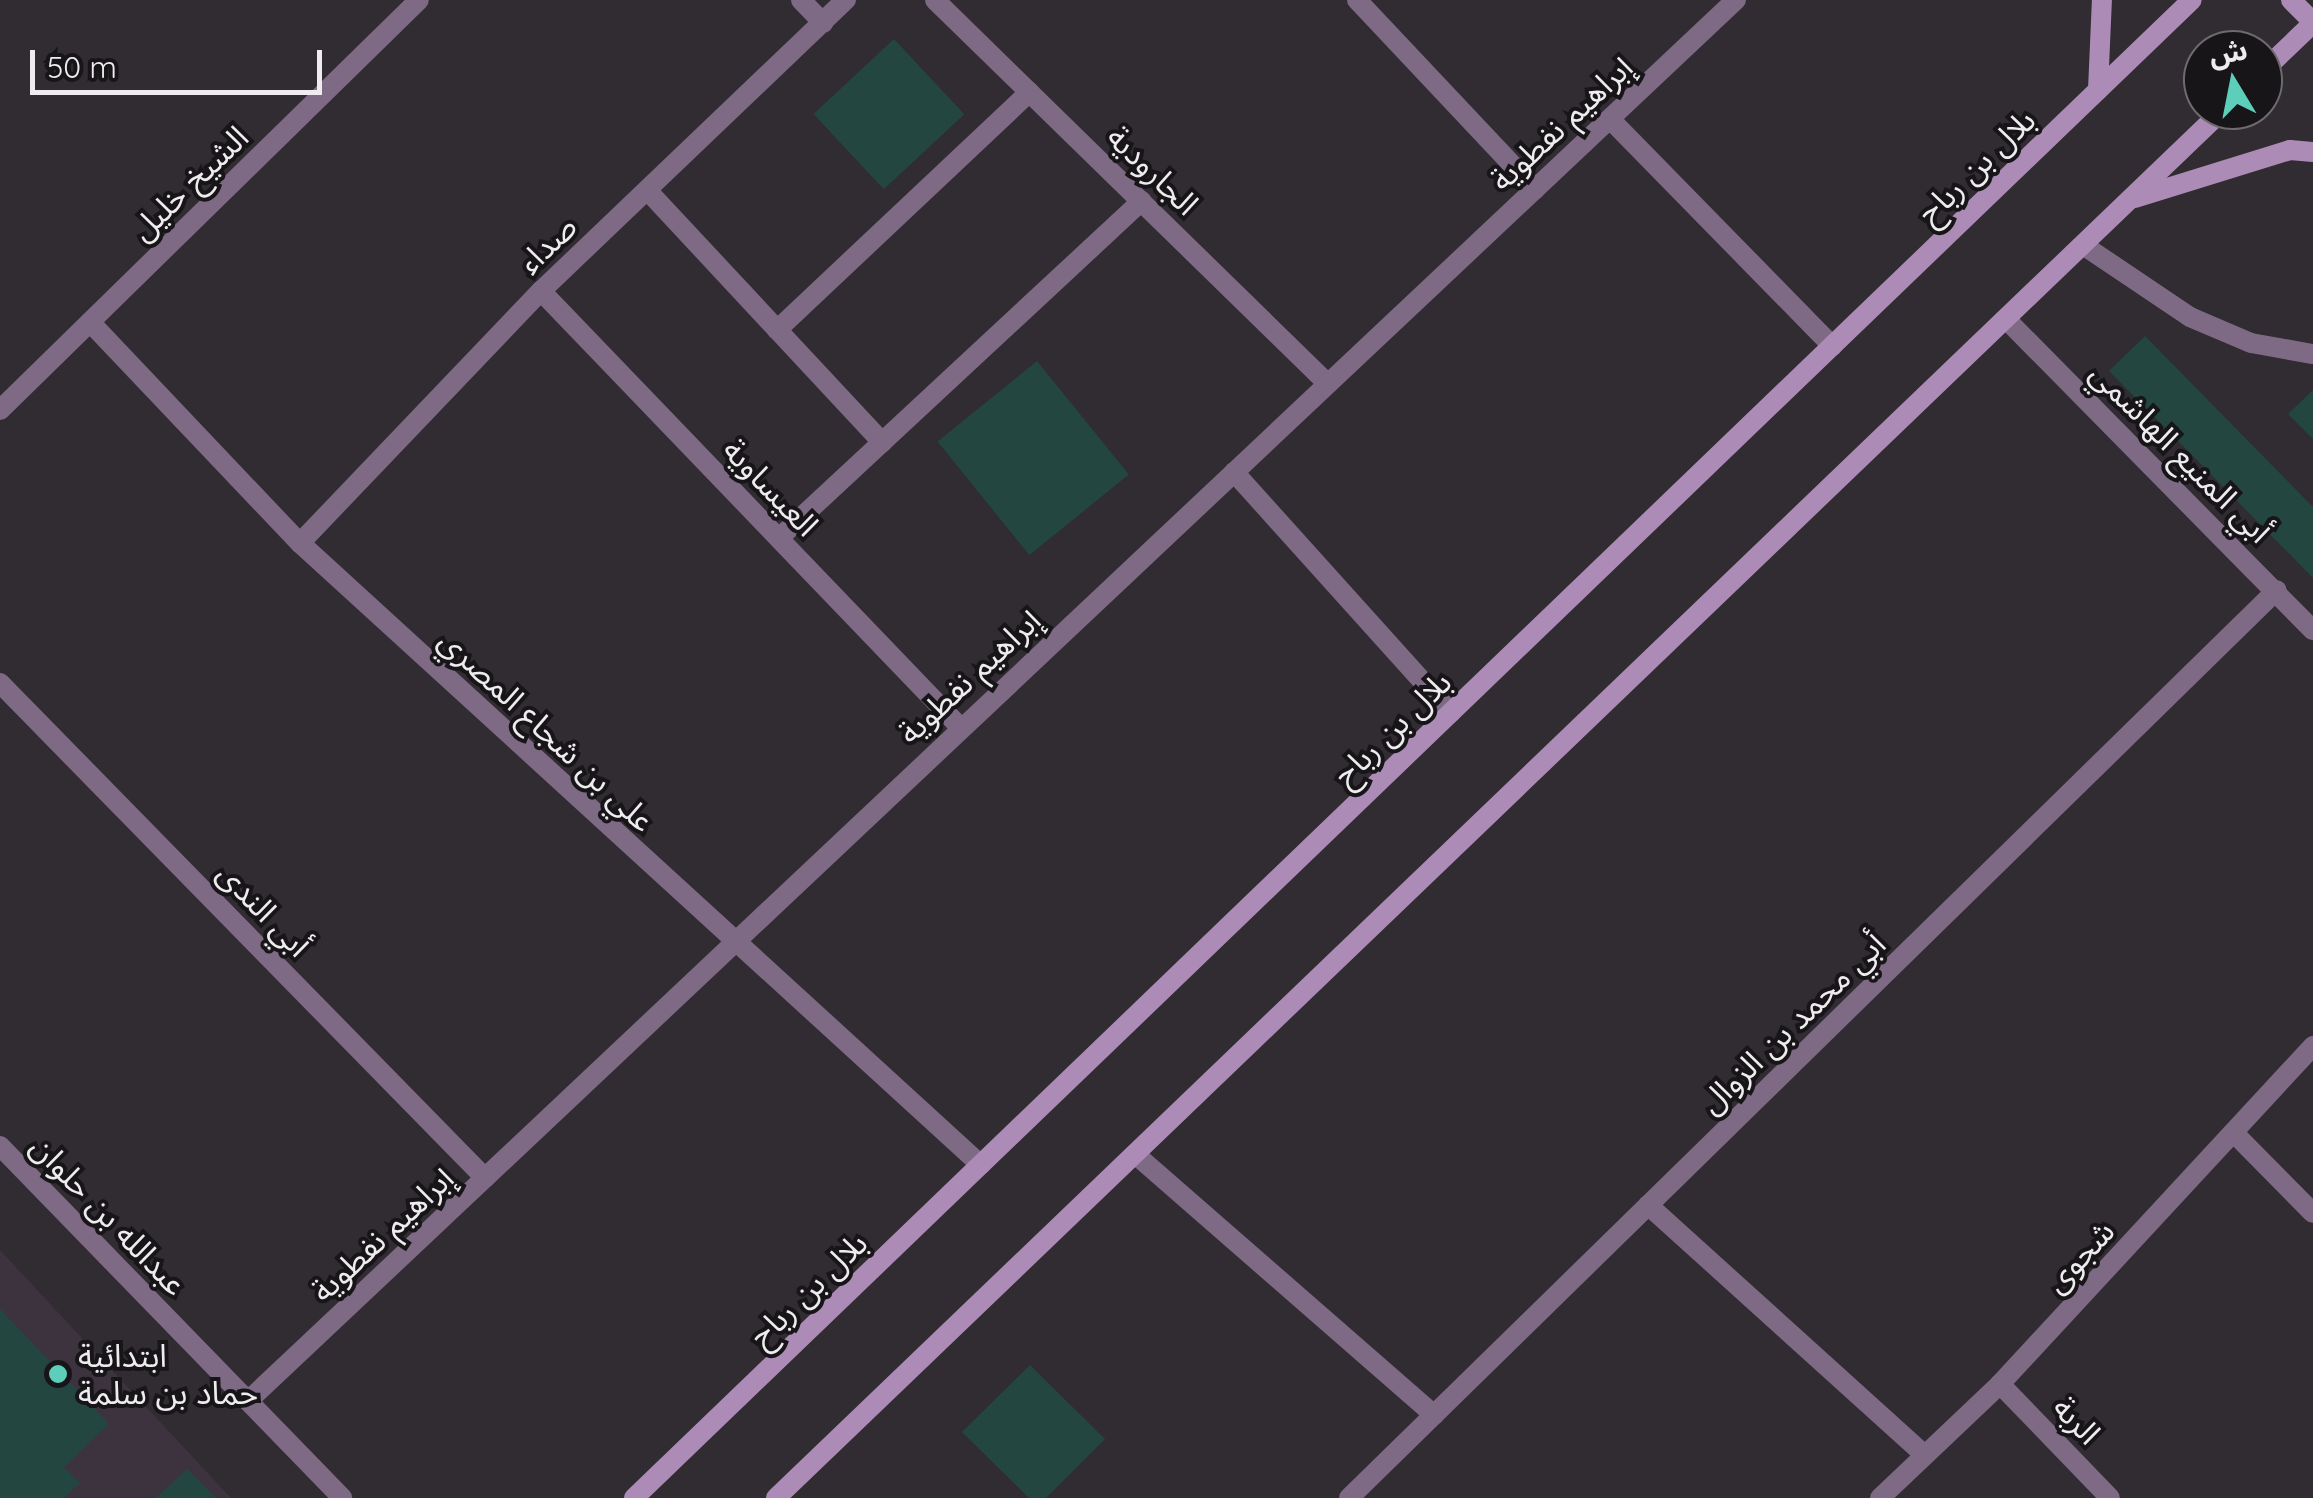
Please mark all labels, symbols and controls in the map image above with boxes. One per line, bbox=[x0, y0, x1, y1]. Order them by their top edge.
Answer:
scale bar bbox=[35, 30, 328, 92]
north arrow bbox=[2183, 30, 2283, 130]
text: ش bbox=[2206, 31, 2250, 72]
text: 50 m bbox=[47, 48, 117, 86]
street label: إبراهيم نفطوية bbox=[1482, 48, 1640, 198]
street label: بلال بن رباح bbox=[1909, 101, 2043, 231]
street label: الجارودية bbox=[1099, 117, 1207, 223]
street label: الشيخ خليل bbox=[122, 118, 256, 248]
street label: صداء bbox=[510, 207, 584, 281]
street label: أبي المنيع الهاشمي bbox=[2083, 354, 2279, 550]
street label: العيساوية bbox=[715, 430, 827, 544]
street label: إبراهيم نفطوية bbox=[890, 601, 1048, 751]
street label: علي بن شجاع المصري bbox=[431, 620, 663, 840]
street label: بلال بن رباح bbox=[1325, 663, 1459, 793]
street label: أبي الندى bbox=[210, 854, 318, 964]
street label: أبي محمد بن الزوال bbox=[1691, 925, 1893, 1121]
street label: عبدالله بن حلوان bbox=[23, 1127, 195, 1303]
street label: إبراهيم نفطوية bbox=[303, 1159, 461, 1309]
street label: شجوى bbox=[2036, 1212, 2122, 1300]
street label: بلال بن رباح bbox=[741, 1224, 875, 1354]
place label: ابتدائية حماد بن سلمة bbox=[78, 1337, 258, 1412]
marker: ابتدائية حماد بن سلمة bbox=[47, 1363, 69, 1385]
street label: الربة bbox=[2045, 1388, 2109, 1452]

